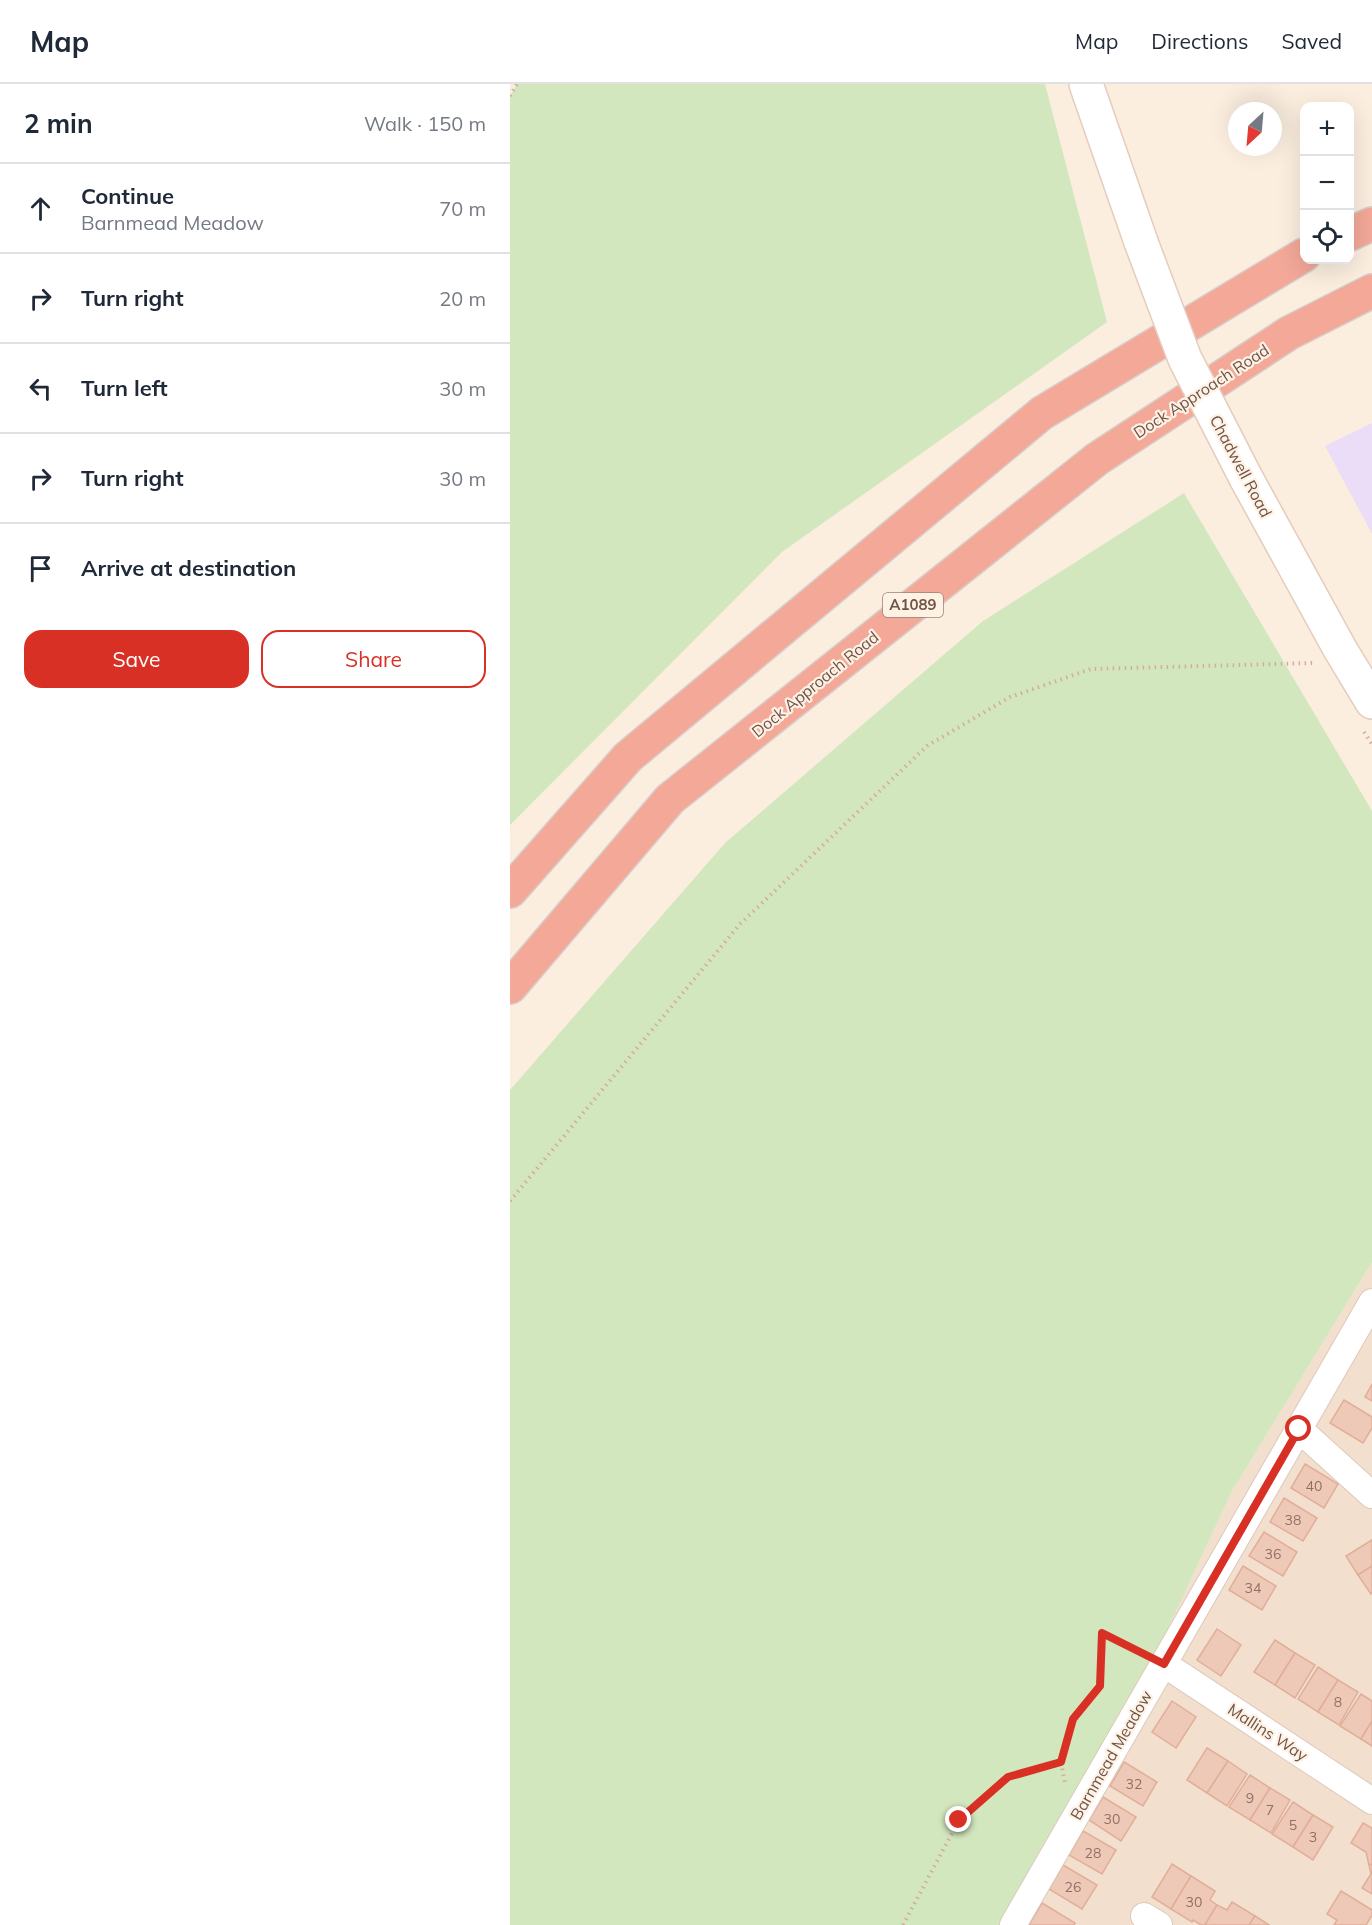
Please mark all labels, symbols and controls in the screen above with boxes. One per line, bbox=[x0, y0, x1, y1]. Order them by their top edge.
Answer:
text: Map bbox=[30, 24, 89, 59]
text: Map bbox=[1075, 28, 1118, 54]
text: Directions bbox=[1151, 28, 1248, 54]
text: Saved bbox=[1281, 28, 1342, 54]
north arrow bbox=[1228, 102, 1282, 156]
map controls bbox=[1300, 102, 1354, 264]
button: + bbox=[1300, 102, 1354, 156]
text: 2 min bbox=[24, 107, 93, 140]
text: Walk · 150 m bbox=[364, 111, 486, 136]
button: − bbox=[1300, 156, 1354, 210]
text: Continue bbox=[81, 182, 174, 210]
icon: ahead bbox=[24, 192, 57, 225]
text: 70 m bbox=[439, 196, 486, 221]
text: Barnmead Meadow bbox=[81, 210, 264, 235]
button: locate bbox=[1300, 210, 1354, 264]
icon: right bbox=[24, 282, 57, 315]
text: Turn right bbox=[81, 284, 184, 312]
text: 20 m bbox=[439, 286, 486, 311]
street label: Dock Approach Road bbox=[1129, 340, 1273, 442]
icon: left bbox=[24, 372, 57, 405]
text: Turn left bbox=[81, 374, 168, 402]
text: 30 m bbox=[439, 376, 486, 401]
street label: Chadwell Road bbox=[1206, 411, 1276, 521]
icon: right bbox=[24, 462, 57, 495]
text: Turn right bbox=[81, 464, 184, 492]
text: 30 m bbox=[439, 466, 486, 491]
icon: arrive bbox=[24, 552, 57, 585]
text: Arrive at destination bbox=[81, 554, 296, 582]
road number: A1089 bbox=[883, 593, 943, 617]
street label: Dock Approach Road bbox=[747, 627, 883, 741]
button: Save bbox=[24, 630, 249, 688]
button: Share bbox=[261, 630, 486, 688]
route start bbox=[1285, 1415, 1311, 1441]
house number: 40 bbox=[1306, 1477, 1322, 1495]
house number: 38 bbox=[1285, 1511, 1301, 1529]
house number: 36 bbox=[1265, 1545, 1281, 1563]
house number: 34 bbox=[1245, 1579, 1262, 1597]
street label: Barnmead Meadow bbox=[1066, 1687, 1156, 1823]
house number: 8 bbox=[1334, 1693, 1342, 1711]
street label: Mallins Way bbox=[1224, 1699, 1312, 1765]
house number: 32 bbox=[1126, 1775, 1142, 1793]
house number: 9 bbox=[1246, 1789, 1254, 1807]
house number: 7 bbox=[1266, 1801, 1274, 1819]
route end bbox=[945, 1806, 971, 1832]
house number: 30 bbox=[1104, 1810, 1120, 1828]
house number: 5 bbox=[1289, 1816, 1297, 1834]
house number: 3 bbox=[1309, 1828, 1317, 1846]
house number: 28 bbox=[1085, 1844, 1101, 1862]
house number: 26 bbox=[1065, 1878, 1081, 1896]
house number: 30 bbox=[1186, 1893, 1202, 1911]

